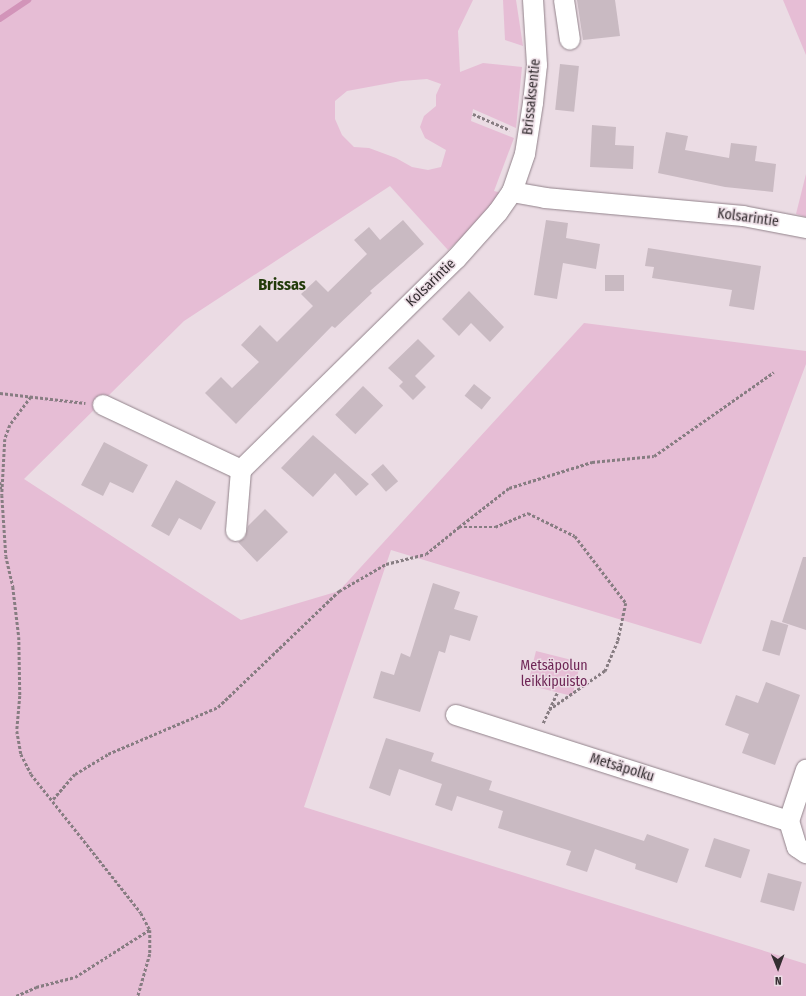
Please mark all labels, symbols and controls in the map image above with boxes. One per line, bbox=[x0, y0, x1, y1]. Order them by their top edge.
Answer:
street label: Brissaksentie bbox=[520, 58, 544, 136]
street label: Kolsarintie bbox=[716, 205, 780, 231]
street label: Kolsarintie bbox=[403, 255, 459, 311]
district label: Brissas bbox=[258, 275, 306, 295]
park label: Metsäpolun leikkipuisto bbox=[520, 658, 588, 690]
street label: Metsäpolku bbox=[588, 750, 656, 786]
north arrow bbox=[758, 948, 798, 988]
text: N bbox=[775, 974, 782, 987]

